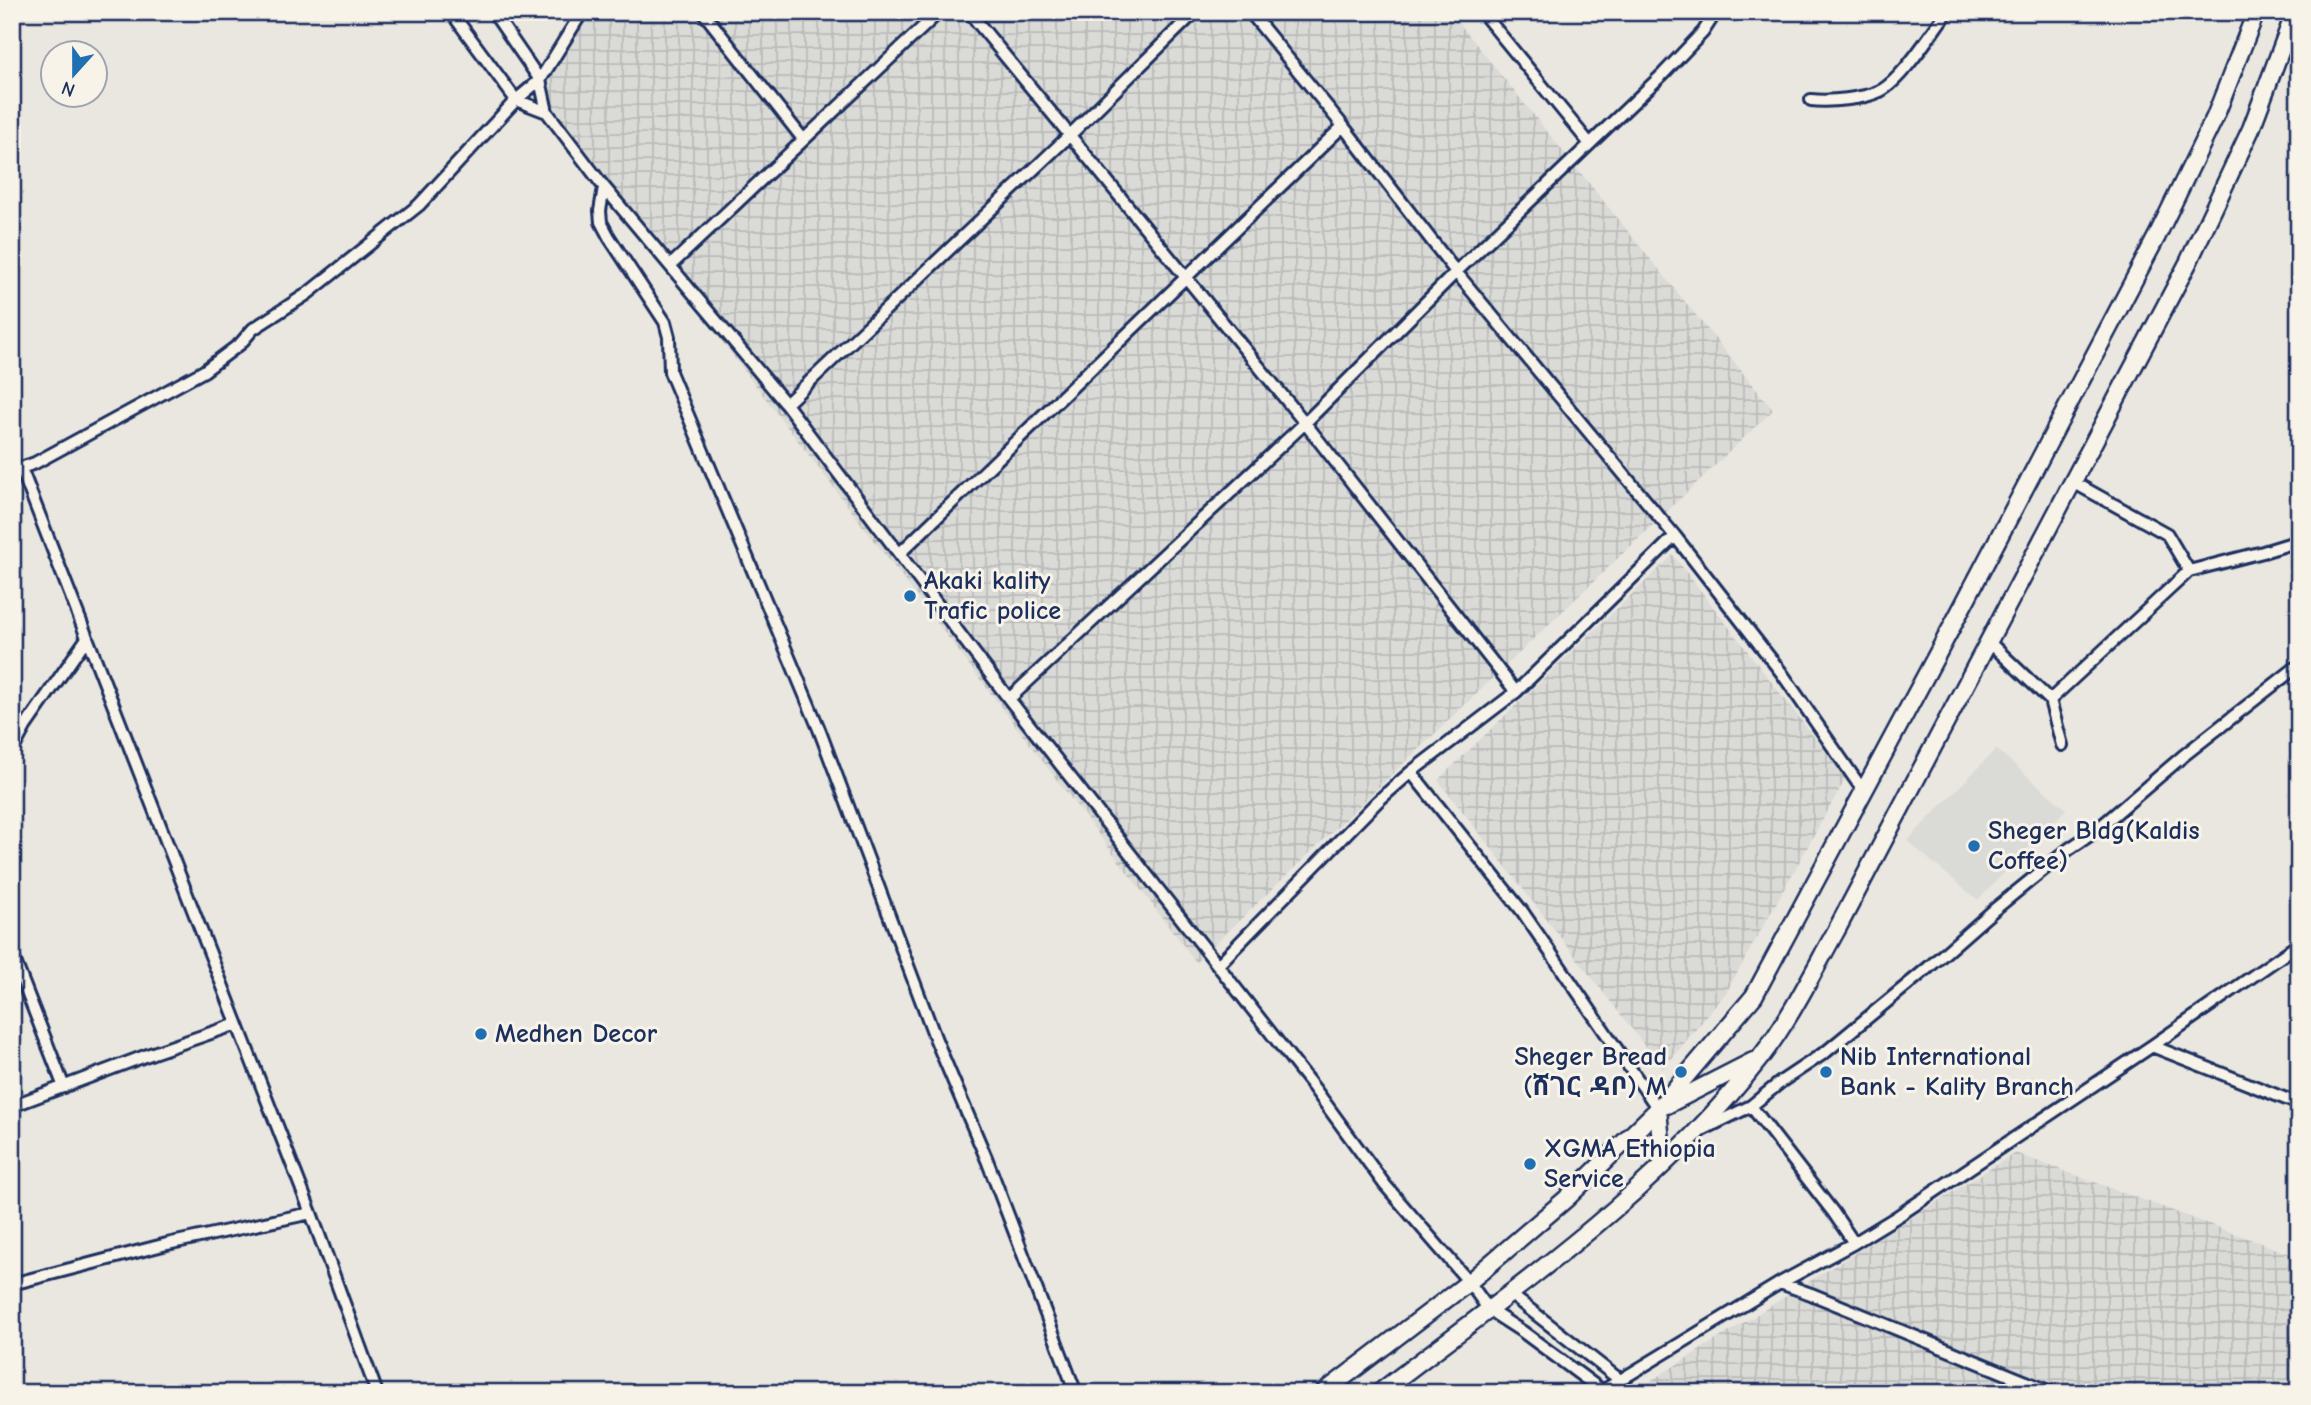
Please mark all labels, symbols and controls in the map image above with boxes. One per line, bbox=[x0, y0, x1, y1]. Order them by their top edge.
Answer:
north arrow bbox=[38, 38, 108, 108]
text: N bbox=[59, 76, 78, 101]
place label: Akaki kality Trafic police bbox=[924, 566, 1061, 626]
marker: Akaki kality Trafic police bbox=[902, 588, 918, 604]
place label: Sheger Bldg(Kaldis Coffee) bbox=[1988, 816, 2199, 876]
marker: Sheger Bldg(Kaldis Coffee) bbox=[1966, 838, 1982, 854]
place label: Medhen Decor bbox=[495, 1019, 658, 1049]
marker: Medhen Decor bbox=[473, 1026, 489, 1042]
place label: Sheger Bread (ሸገር ዳቦ) M bbox=[1514, 1042, 1667, 1102]
place label: Nib International Bank - Kality Branch bbox=[1840, 1042, 2074, 1102]
marker: Sheger Bread (ሸገር ዳቦ) M bbox=[1673, 1064, 1689, 1080]
marker: Nib International Bank - Kality Branch bbox=[1818, 1064, 1834, 1080]
place label: XGMA Ethiopia Service bbox=[1544, 1134, 1716, 1194]
marker: XGMA Ethiopia Service bbox=[1522, 1156, 1538, 1172]

